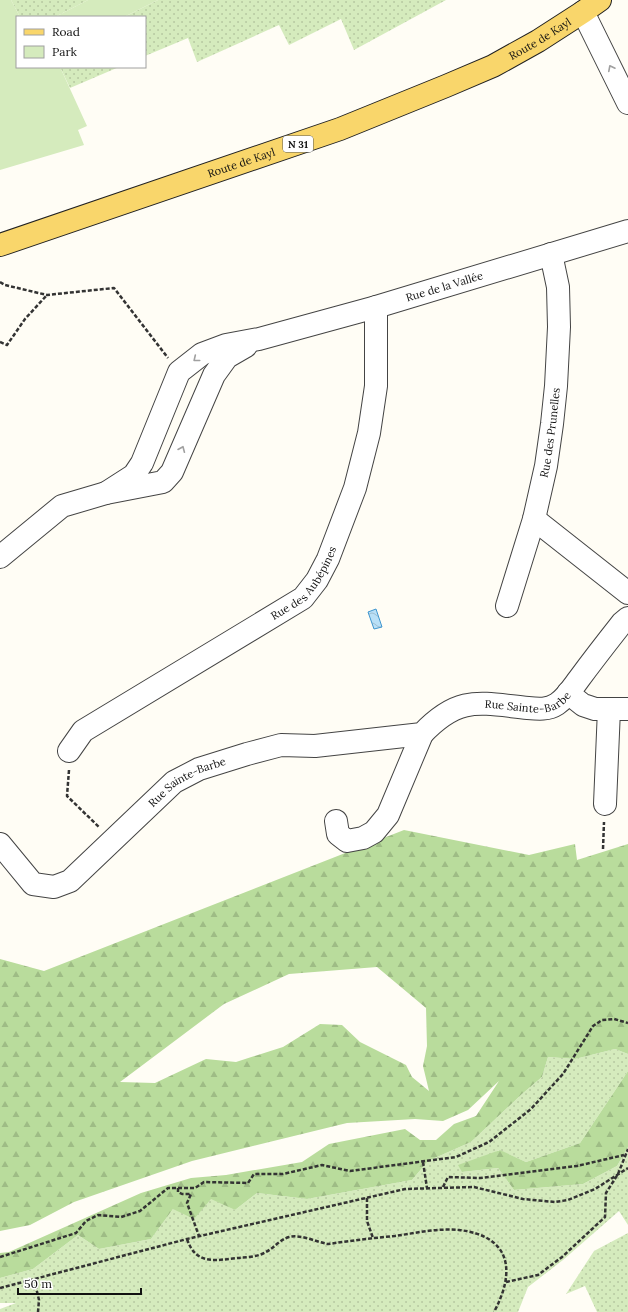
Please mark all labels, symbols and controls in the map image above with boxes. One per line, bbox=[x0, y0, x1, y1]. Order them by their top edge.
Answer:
street label: Route de Kayl bbox=[506, 15, 574, 63]
legend bbox=[16, 16, 146, 68]
text: Road bbox=[52, 24, 80, 39]
text: Park bbox=[52, 44, 78, 59]
one-way arrow bbox=[608, 65, 615, 72]
road number: N 31 bbox=[283, 136, 313, 152]
street label: Route de Kayl bbox=[206, 145, 277, 181]
street label: Rue de la Vallée bbox=[404, 268, 485, 305]
one-way arrow bbox=[193, 355, 201, 362]
street label: Rue des Prunelles bbox=[537, 387, 563, 479]
one-way arrow bbox=[177, 446, 185, 453]
street label: Rue des Aubépines bbox=[268, 544, 339, 623]
street label: Rue Sainte-Barbe bbox=[484, 688, 574, 716]
street label: Rue Sainte-Barbe bbox=[145, 754, 227, 810]
scale bar bbox=[18, 1270, 141, 1296]
text: 50 m bbox=[24, 1276, 52, 1291]

